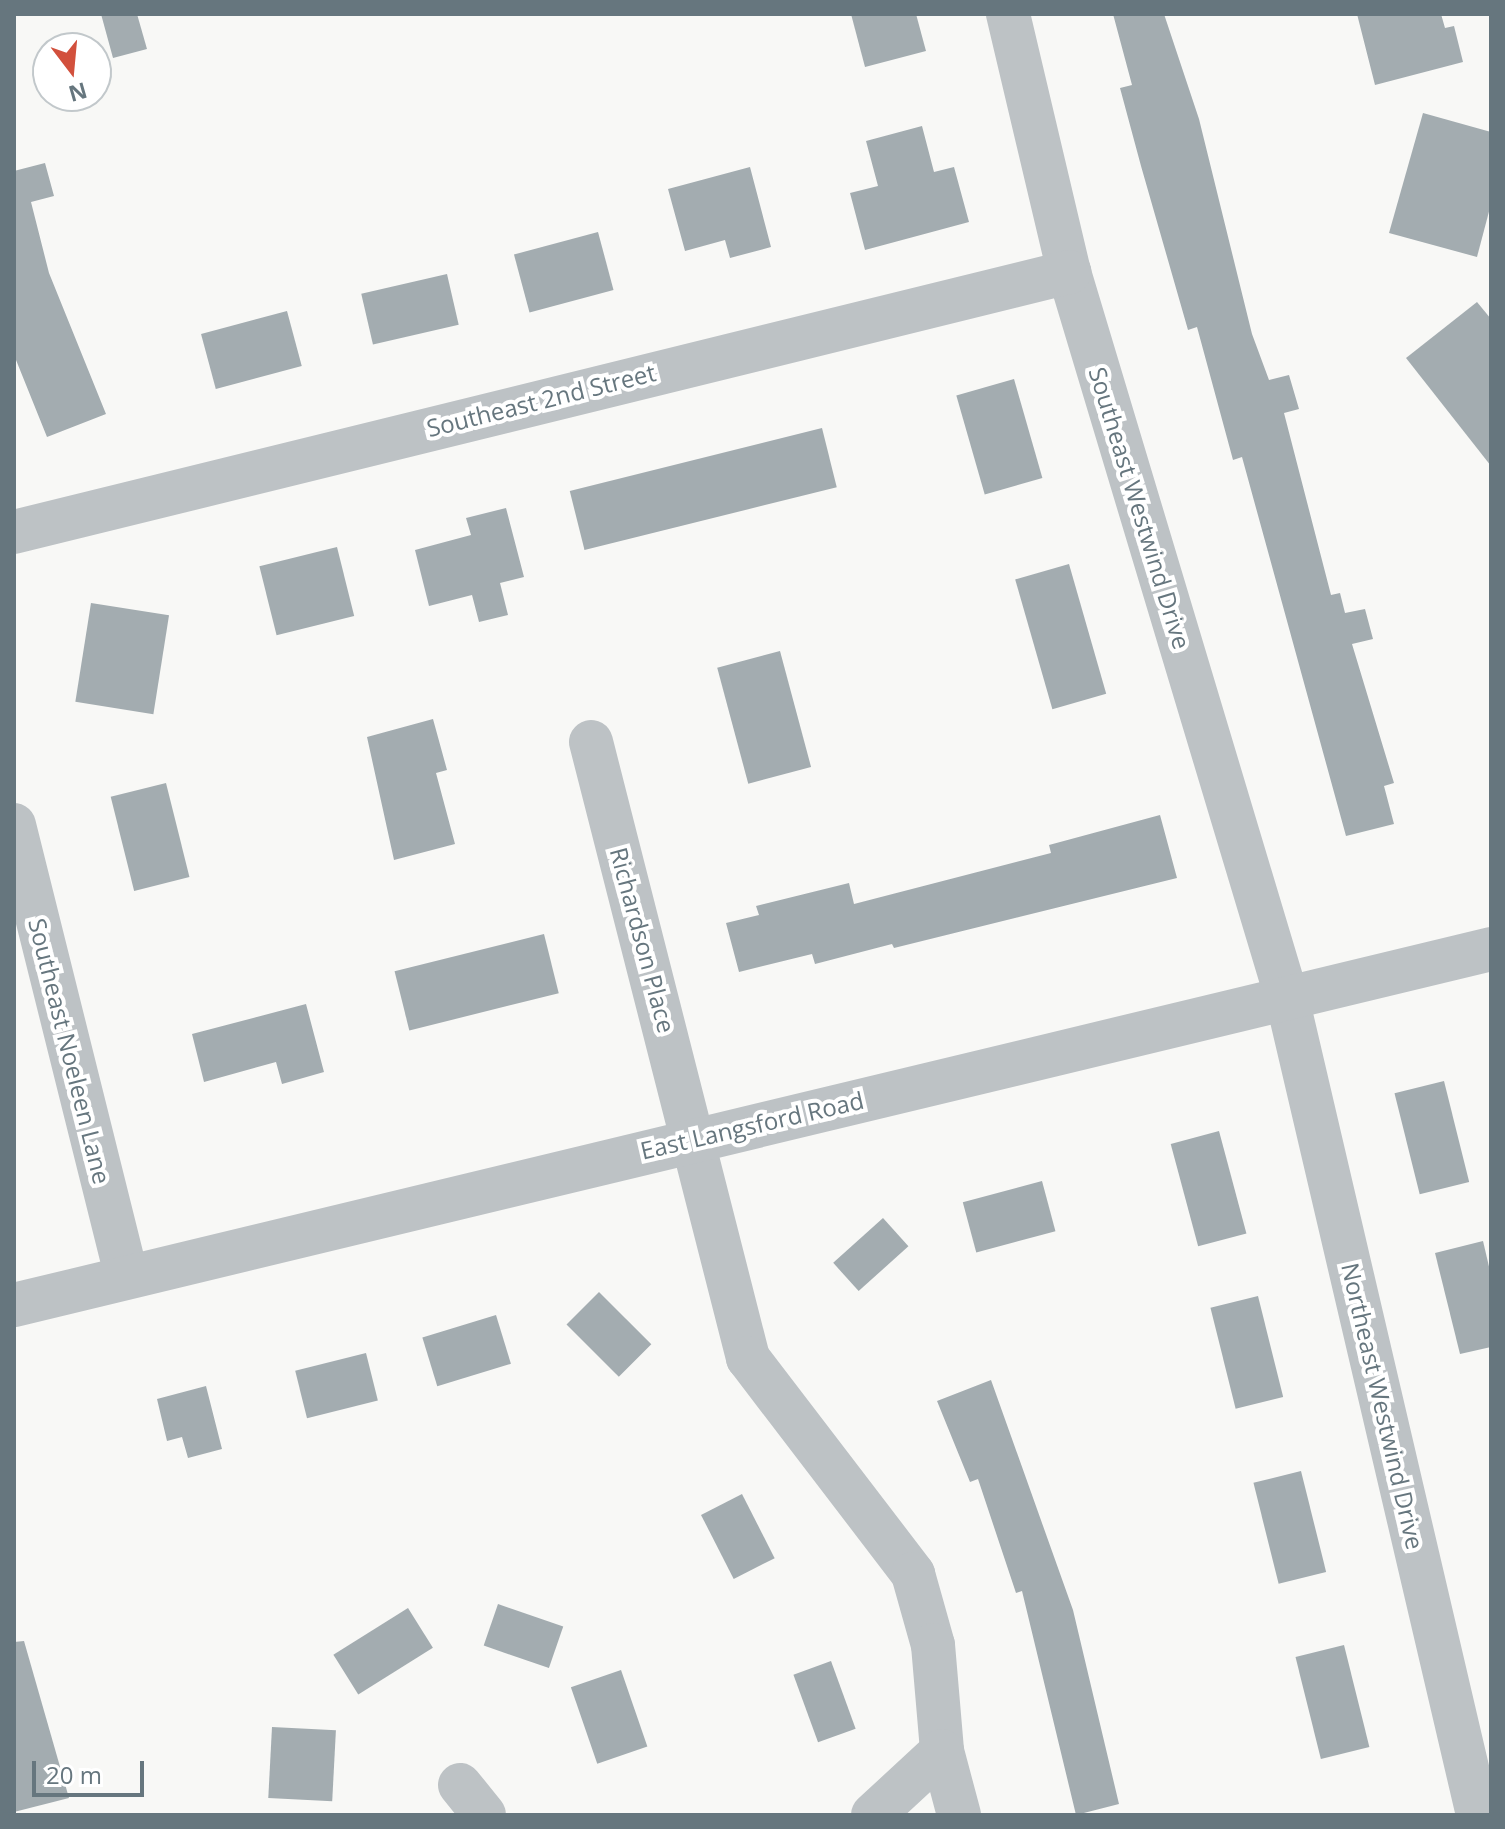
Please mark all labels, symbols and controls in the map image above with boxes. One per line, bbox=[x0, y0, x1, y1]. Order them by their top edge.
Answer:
north arrow bbox=[32, 32, 112, 112]
text: N bbox=[65, 76, 91, 110]
street label: Southeast 2nd Street bbox=[423, 358, 659, 442]
street label: Southeast Westwind Drive bbox=[1083, 364, 1197, 652]
street label: Richardson Place bbox=[604, 844, 682, 1036]
street label: Southeast Noeleen Lane bbox=[23, 915, 117, 1187]
street label: East Langsford Road bbox=[637, 1085, 867, 1165]
street label: Northeast Westwind Drive bbox=[1336, 1260, 1430, 1552]
scale bar bbox=[36, 1745, 148, 1795]
text: 20 m bbox=[46, 1758, 102, 1791]

